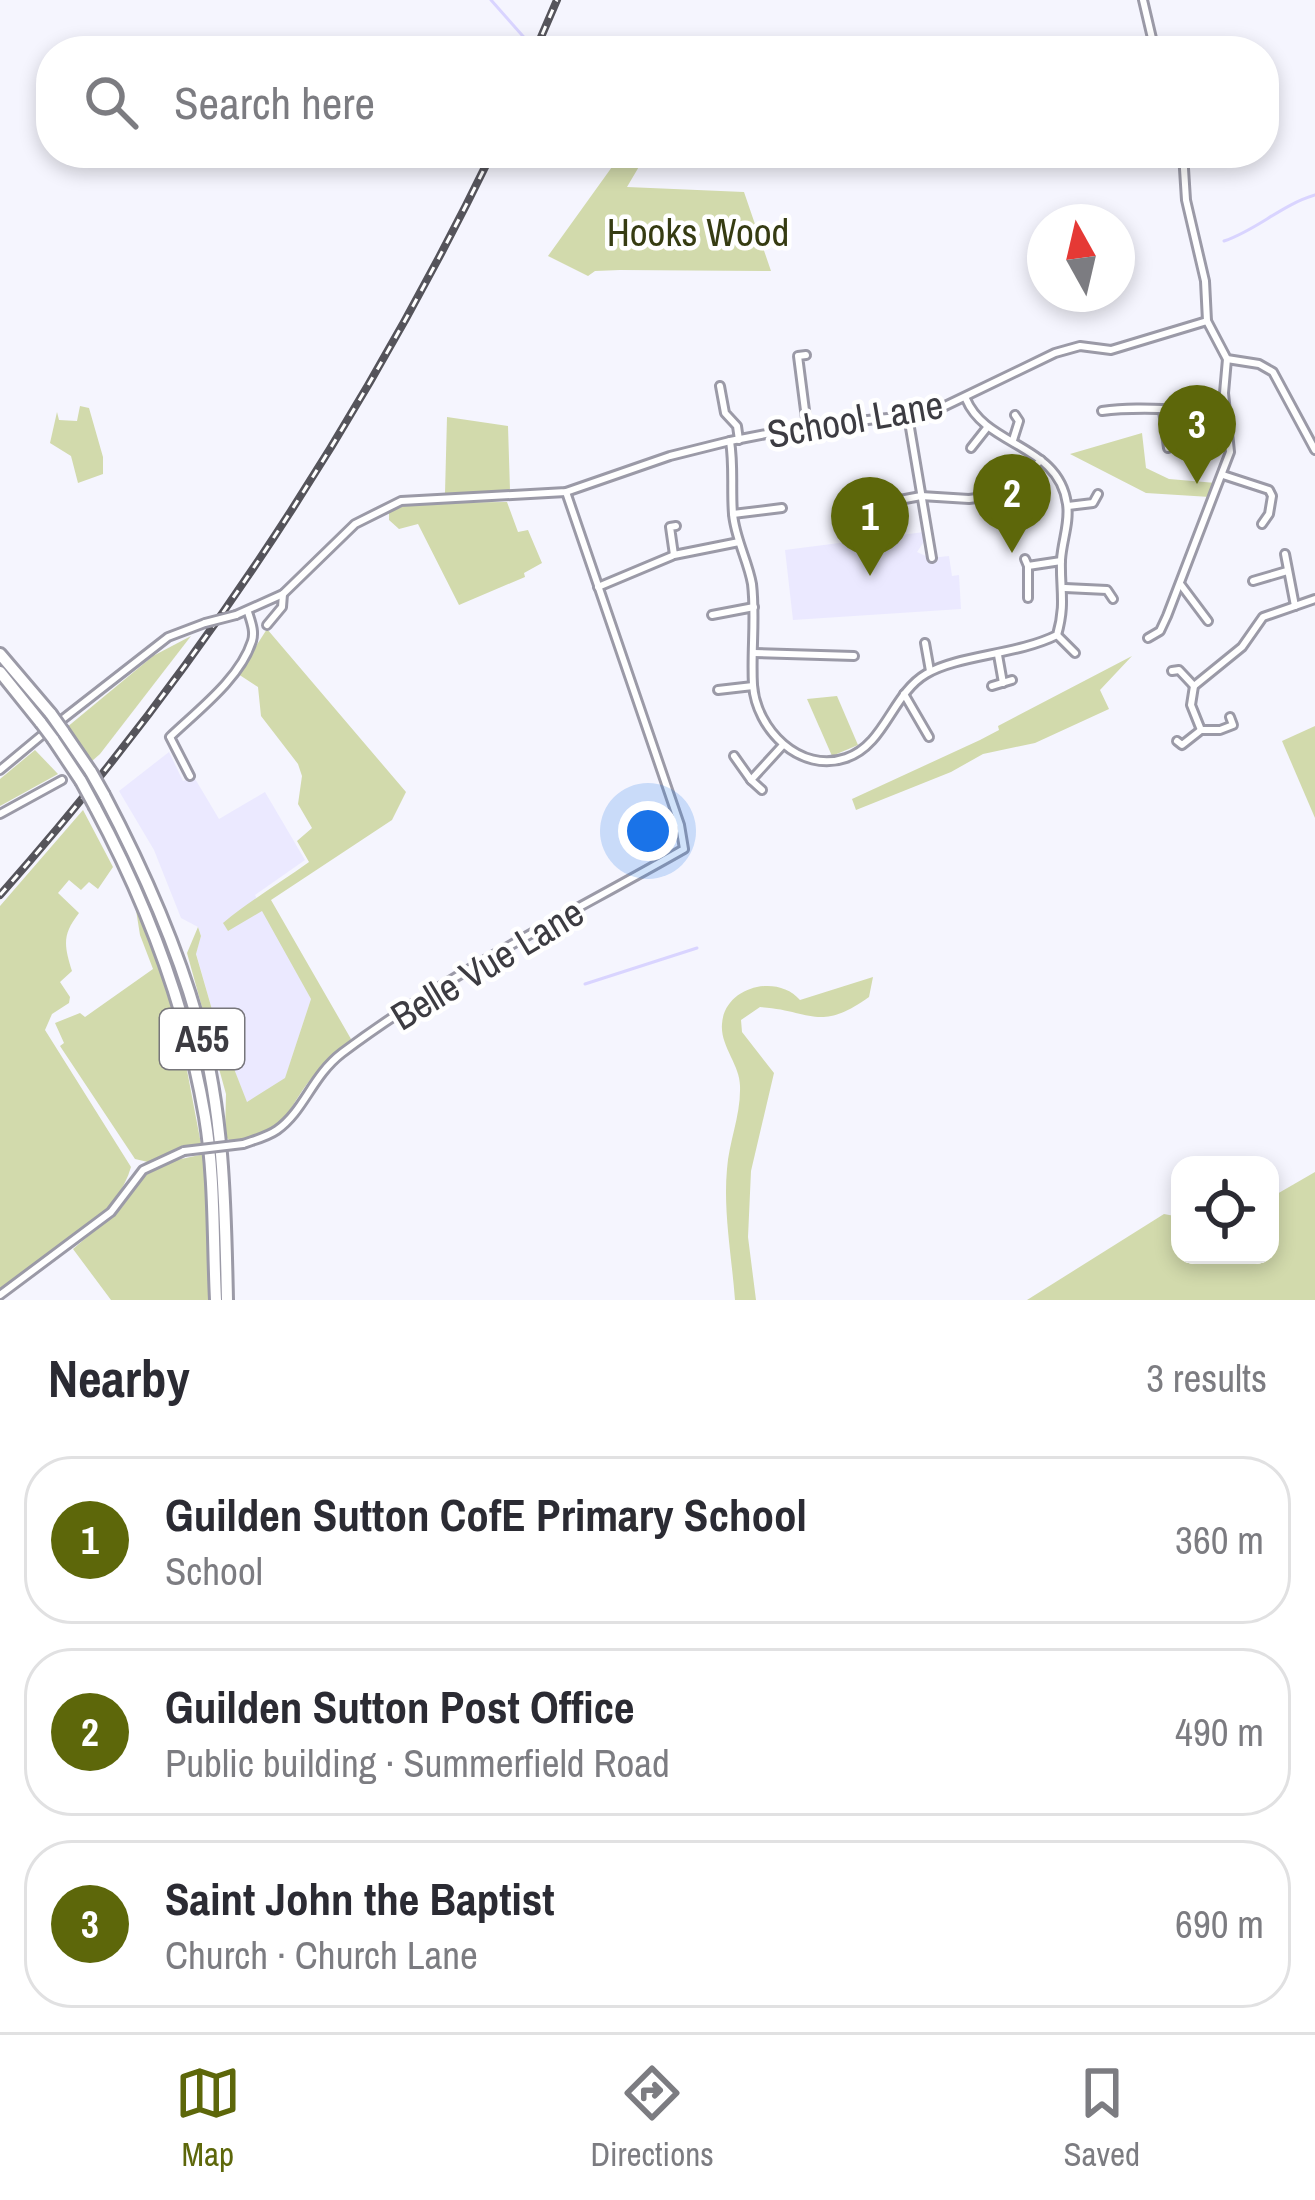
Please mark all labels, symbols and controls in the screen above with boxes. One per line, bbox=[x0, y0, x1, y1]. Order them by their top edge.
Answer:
search box bbox=[36, 36, 1279, 168]
icon: search bbox=[78, 69, 144, 135]
text: Search here bbox=[174, 72, 375, 133]
north arrow bbox=[1027, 204, 1135, 312]
park label: Hooks Wood bbox=[607, 206, 789, 258]
street label: School Lane bbox=[763, 378, 947, 460]
pin: 3 bbox=[1158, 385, 1236, 484]
pin: 2 bbox=[973, 454, 1051, 553]
pin: 1 bbox=[831, 477, 909, 576]
your location bbox=[618, 801, 678, 861]
street label: Belle Vue Lane bbox=[381, 886, 593, 1042]
road number: A55 bbox=[160, 1009, 244, 1069]
map controls bbox=[1171, 1156, 1279, 1264]
button: locate bbox=[1171, 1156, 1279, 1264]
text: Nearby bbox=[48, 1344, 190, 1413]
text: 3 results bbox=[1146, 1352, 1267, 1404]
text: Guilden Sutton CofE Primary School bbox=[165, 1484, 807, 1545]
text: 1 bbox=[81, 1514, 99, 1566]
text: 360 m bbox=[1175, 1514, 1264, 1566]
text: School bbox=[165, 1545, 263, 1597]
text: Guilden Sutton Post Office bbox=[165, 1676, 635, 1737]
text: 2 bbox=[81, 1706, 99, 1758]
text: 490 m bbox=[1175, 1706, 1264, 1758]
text: Public building · Summerfield Road bbox=[165, 1737, 670, 1789]
text: Saint John the Baptist bbox=[165, 1868, 555, 1929]
text: 3 bbox=[81, 1898, 99, 1950]
text: 690 m bbox=[1175, 1898, 1264, 1950]
text: Church · Church Lane bbox=[165, 1929, 478, 1981]
tab: Map bbox=[175, 2060, 241, 2176]
tab: Directions bbox=[590, 2060, 714, 2176]
tab: Saved bbox=[1063, 2060, 1140, 2176]

